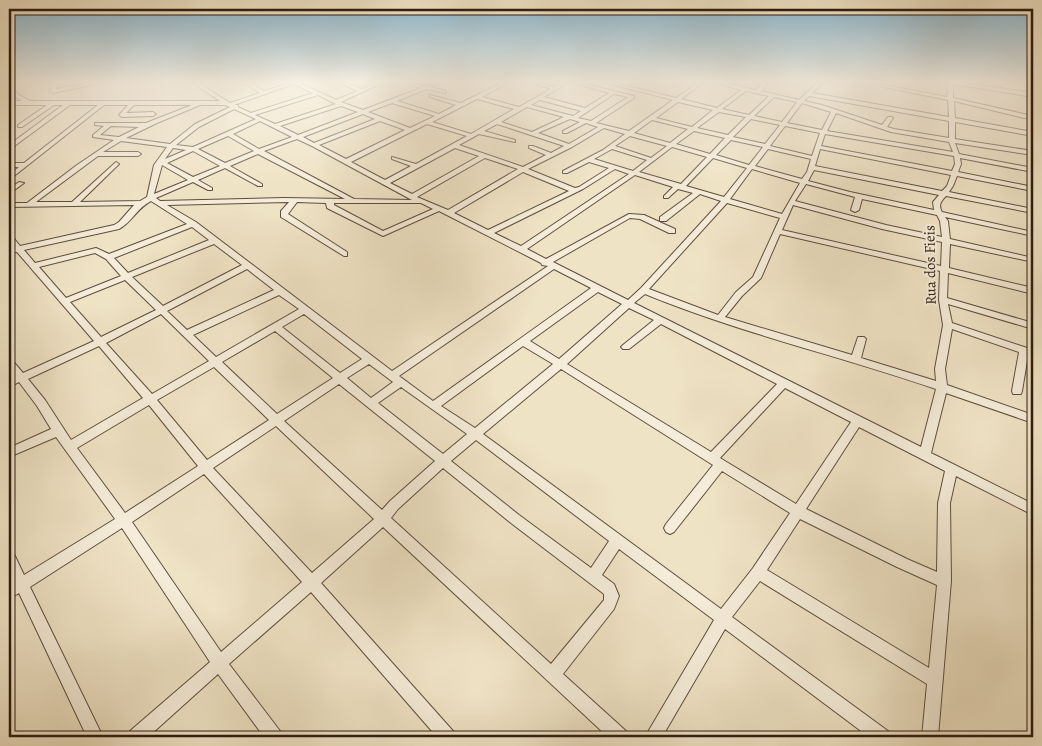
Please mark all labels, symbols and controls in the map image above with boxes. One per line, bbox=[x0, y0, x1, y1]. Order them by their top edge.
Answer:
street label: Rua dos Fieis bbox=[919, 225, 941, 305]

